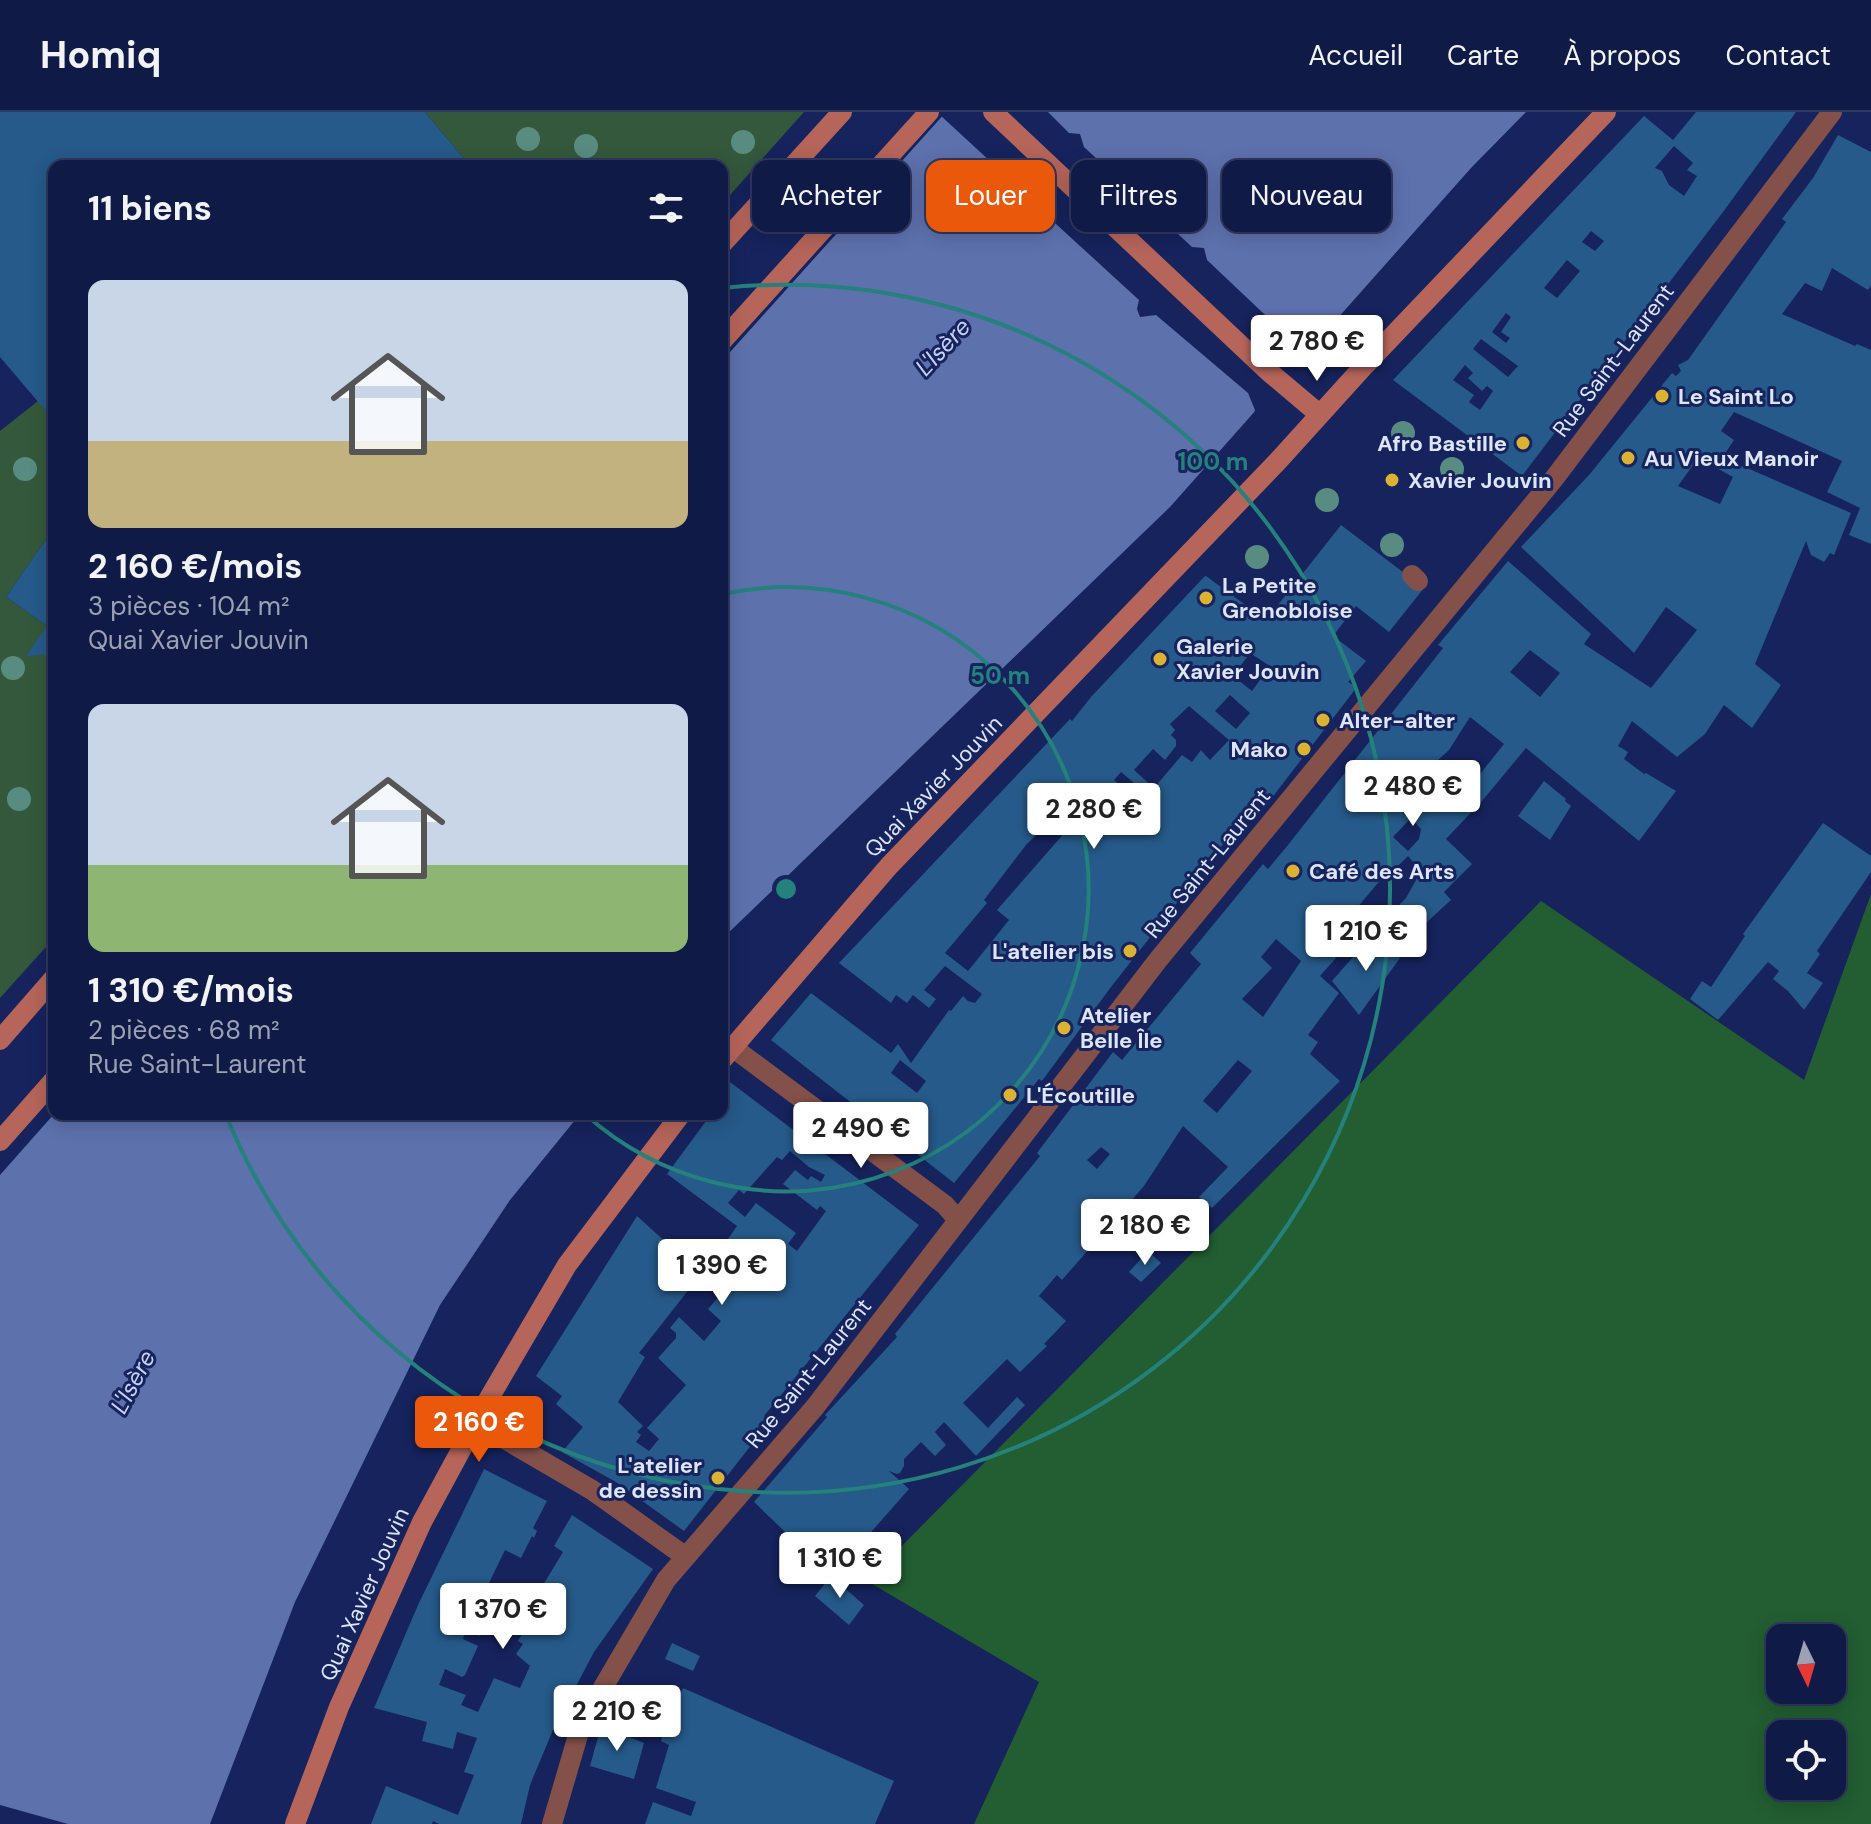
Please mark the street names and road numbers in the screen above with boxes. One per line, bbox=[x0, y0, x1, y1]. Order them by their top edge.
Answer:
street label: Rue Saint-Laurent bbox=[1546, 278, 1681, 443]
street label: Quai Xavier Jouvin bbox=[858, 709, 1009, 864]
street label: Rue Saint-Laurent bbox=[1138, 782, 1277, 944]
street label: Rue Saint-Laurent bbox=[739, 1292, 878, 1454]
street label: Quai Xavier Jouvin bbox=[313, 1503, 416, 1685]

